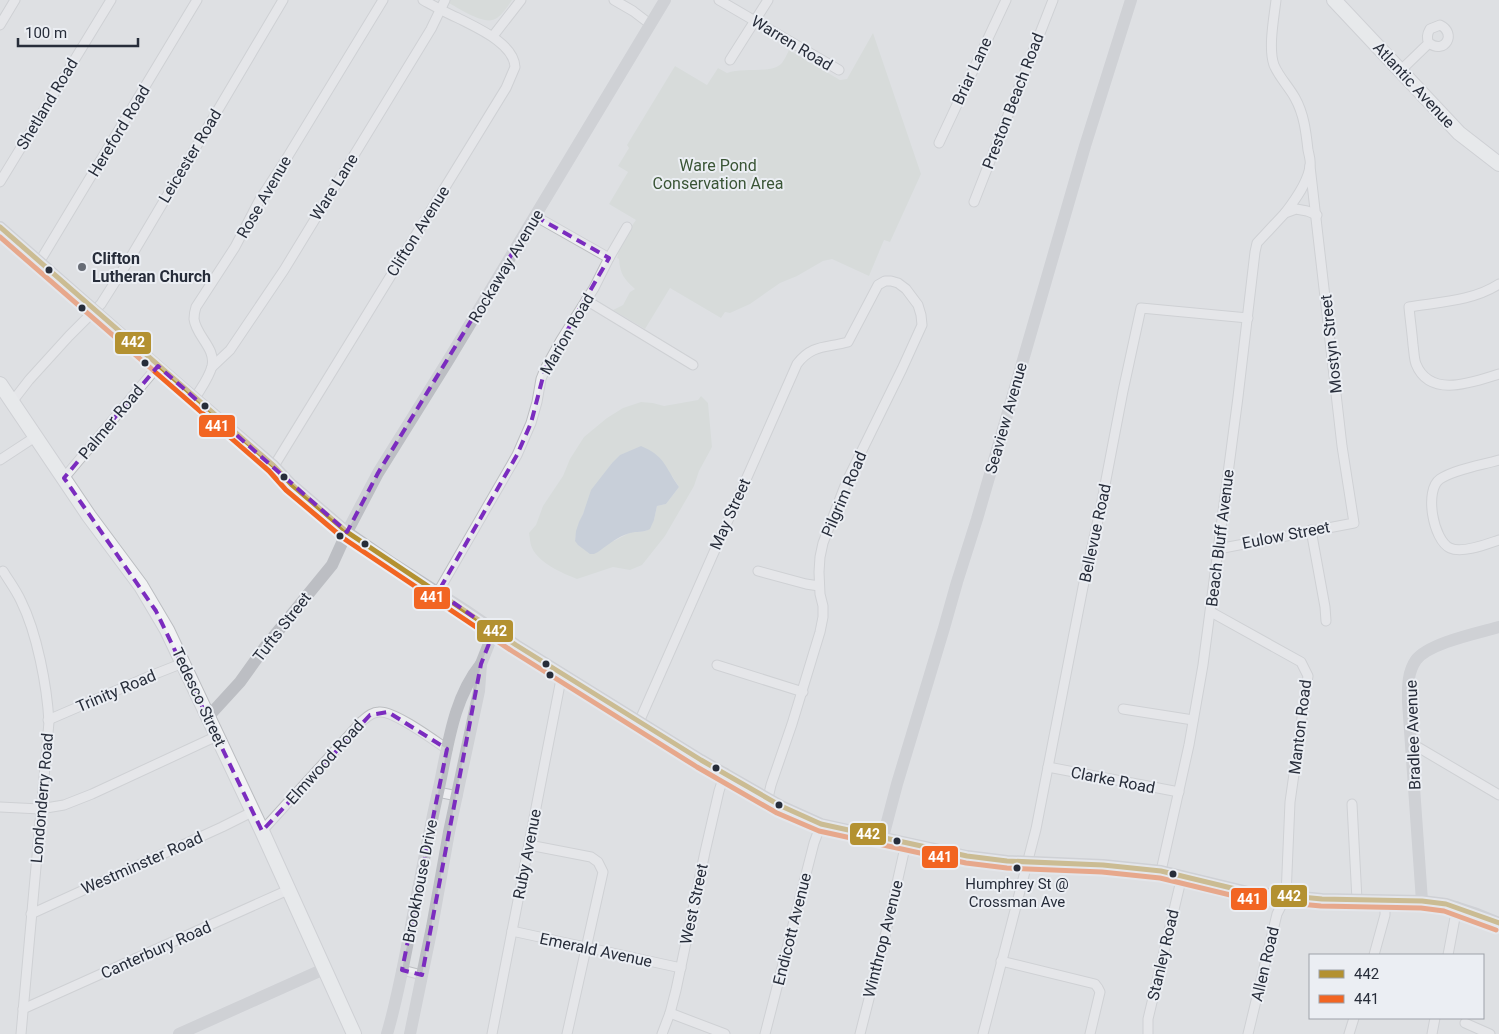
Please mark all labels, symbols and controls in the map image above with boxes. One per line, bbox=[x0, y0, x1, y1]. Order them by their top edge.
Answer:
street label: Warren Road bbox=[748, 11, 836, 75]
scale bar bbox=[18, 15, 138, 47]
text: 100 m bbox=[25, 24, 67, 42]
street label: Preston Beach Road bbox=[978, 30, 1048, 172]
street label: Briar Lane bbox=[948, 34, 996, 108]
street label: Atlantic Avenue bbox=[1369, 38, 1459, 132]
street label: Shetland Road bbox=[12, 55, 82, 153]
street label: Hereford Road bbox=[84, 82, 154, 180]
street label: Leicester Road bbox=[155, 106, 225, 206]
street label: Ware Lane bbox=[306, 150, 362, 224]
street label: Rose Avenue bbox=[233, 152, 295, 242]
park label: Ware Pond Conservation Area bbox=[653, 156, 783, 193]
street label: Clifton Avenue bbox=[383, 182, 453, 280]
street label: Rockaway Avenue bbox=[465, 206, 547, 326]
place label: Clifton Lutheran Church bbox=[92, 249, 211, 286]
marker: Clifton Lutheran Church bbox=[76, 261, 88, 273]
unlabelled marker bbox=[44, 265, 54, 275]
street label: Marion Road bbox=[536, 290, 598, 378]
street label: Mostyn Street bbox=[1316, 294, 1346, 394]
unlabelled marker bbox=[77, 303, 87, 313]
line badge: 442 bbox=[114, 331, 152, 355]
text: 442 bbox=[121, 334, 145, 350]
unlabelled marker bbox=[140, 358, 150, 368]
street label: Seaview Avenue bbox=[981, 360, 1031, 476]
street label: Palmer Road bbox=[74, 381, 148, 463]
unlabelled marker bbox=[200, 401, 210, 411]
line badge: 441 bbox=[198, 414, 236, 438]
text: 441 bbox=[205, 418, 229, 434]
street label: Pilgrim Road bbox=[817, 448, 871, 540]
street label: Beach Bluff Avenue bbox=[1202, 468, 1238, 608]
unlabelled marker bbox=[279, 472, 289, 482]
street label: May Street bbox=[706, 475, 754, 553]
street label: Bellevue Road bbox=[1075, 482, 1115, 584]
street label: Eulow Street bbox=[1241, 517, 1331, 553]
unlabelled marker bbox=[335, 531, 345, 541]
unlabelled marker bbox=[360, 539, 370, 549]
line badge: 441 bbox=[413, 586, 451, 610]
street label: Tufts Street bbox=[249, 589, 315, 665]
text: 441 bbox=[420, 589, 444, 605]
line badge: 442 bbox=[476, 619, 514, 643]
text: 442 bbox=[483, 623, 507, 639]
street label: Tedesco Street bbox=[168, 645, 230, 749]
unlabelled marker bbox=[541, 659, 551, 669]
street label: Trinity Road bbox=[73, 666, 159, 716]
unlabelled marker bbox=[545, 670, 555, 680]
street label: Manton Road bbox=[1285, 679, 1315, 775]
street label: Bradlee Avenue bbox=[1402, 680, 1424, 790]
street label: Elmwood Road bbox=[282, 716, 368, 808]
street label: Londonderry Road bbox=[27, 732, 57, 864]
unlabelled marker bbox=[711, 763, 721, 773]
street label: Clarke Road bbox=[1069, 763, 1157, 797]
unlabelled marker bbox=[774, 800, 784, 810]
street label: Ruby Avenue bbox=[509, 807, 545, 901]
street label: Brookhouse Drive bbox=[399, 818, 441, 944]
line badge: 442 bbox=[849, 822, 887, 846]
text: 442 bbox=[856, 826, 880, 842]
street label: Westminster Road bbox=[78, 828, 206, 898]
unlabelled marker bbox=[892, 836, 902, 846]
line badge: 441 bbox=[921, 845, 959, 869]
text: 441 bbox=[928, 849, 952, 865]
street label: West Street bbox=[676, 862, 712, 946]
marker: Humphrey St @ Crossman Ave bbox=[1012, 863, 1022, 873]
unlabelled marker bbox=[1168, 869, 1178, 879]
street label: Endicott Avenue bbox=[769, 871, 815, 987]
place label: Humphrey St @ Crossman Ave bbox=[965, 875, 1069, 911]
street label: Winthrop Avenue bbox=[859, 878, 907, 1000]
line badge: 442 bbox=[1270, 884, 1308, 908]
line badge: 441 bbox=[1230, 887, 1268, 911]
text: 442 bbox=[1277, 888, 1301, 904]
text: 441 bbox=[1237, 891, 1261, 907]
street label: Stanley Road bbox=[1143, 908, 1183, 1002]
street label: Canterbury Road bbox=[98, 917, 214, 983]
street label: Allen Road bbox=[1247, 925, 1283, 1003]
street label: Emerald Avenue bbox=[538, 929, 654, 971]
legend bbox=[1309, 954, 1484, 1019]
text: 442 bbox=[1354, 965, 1379, 983]
text: 441 bbox=[1354, 990, 1379, 1008]

